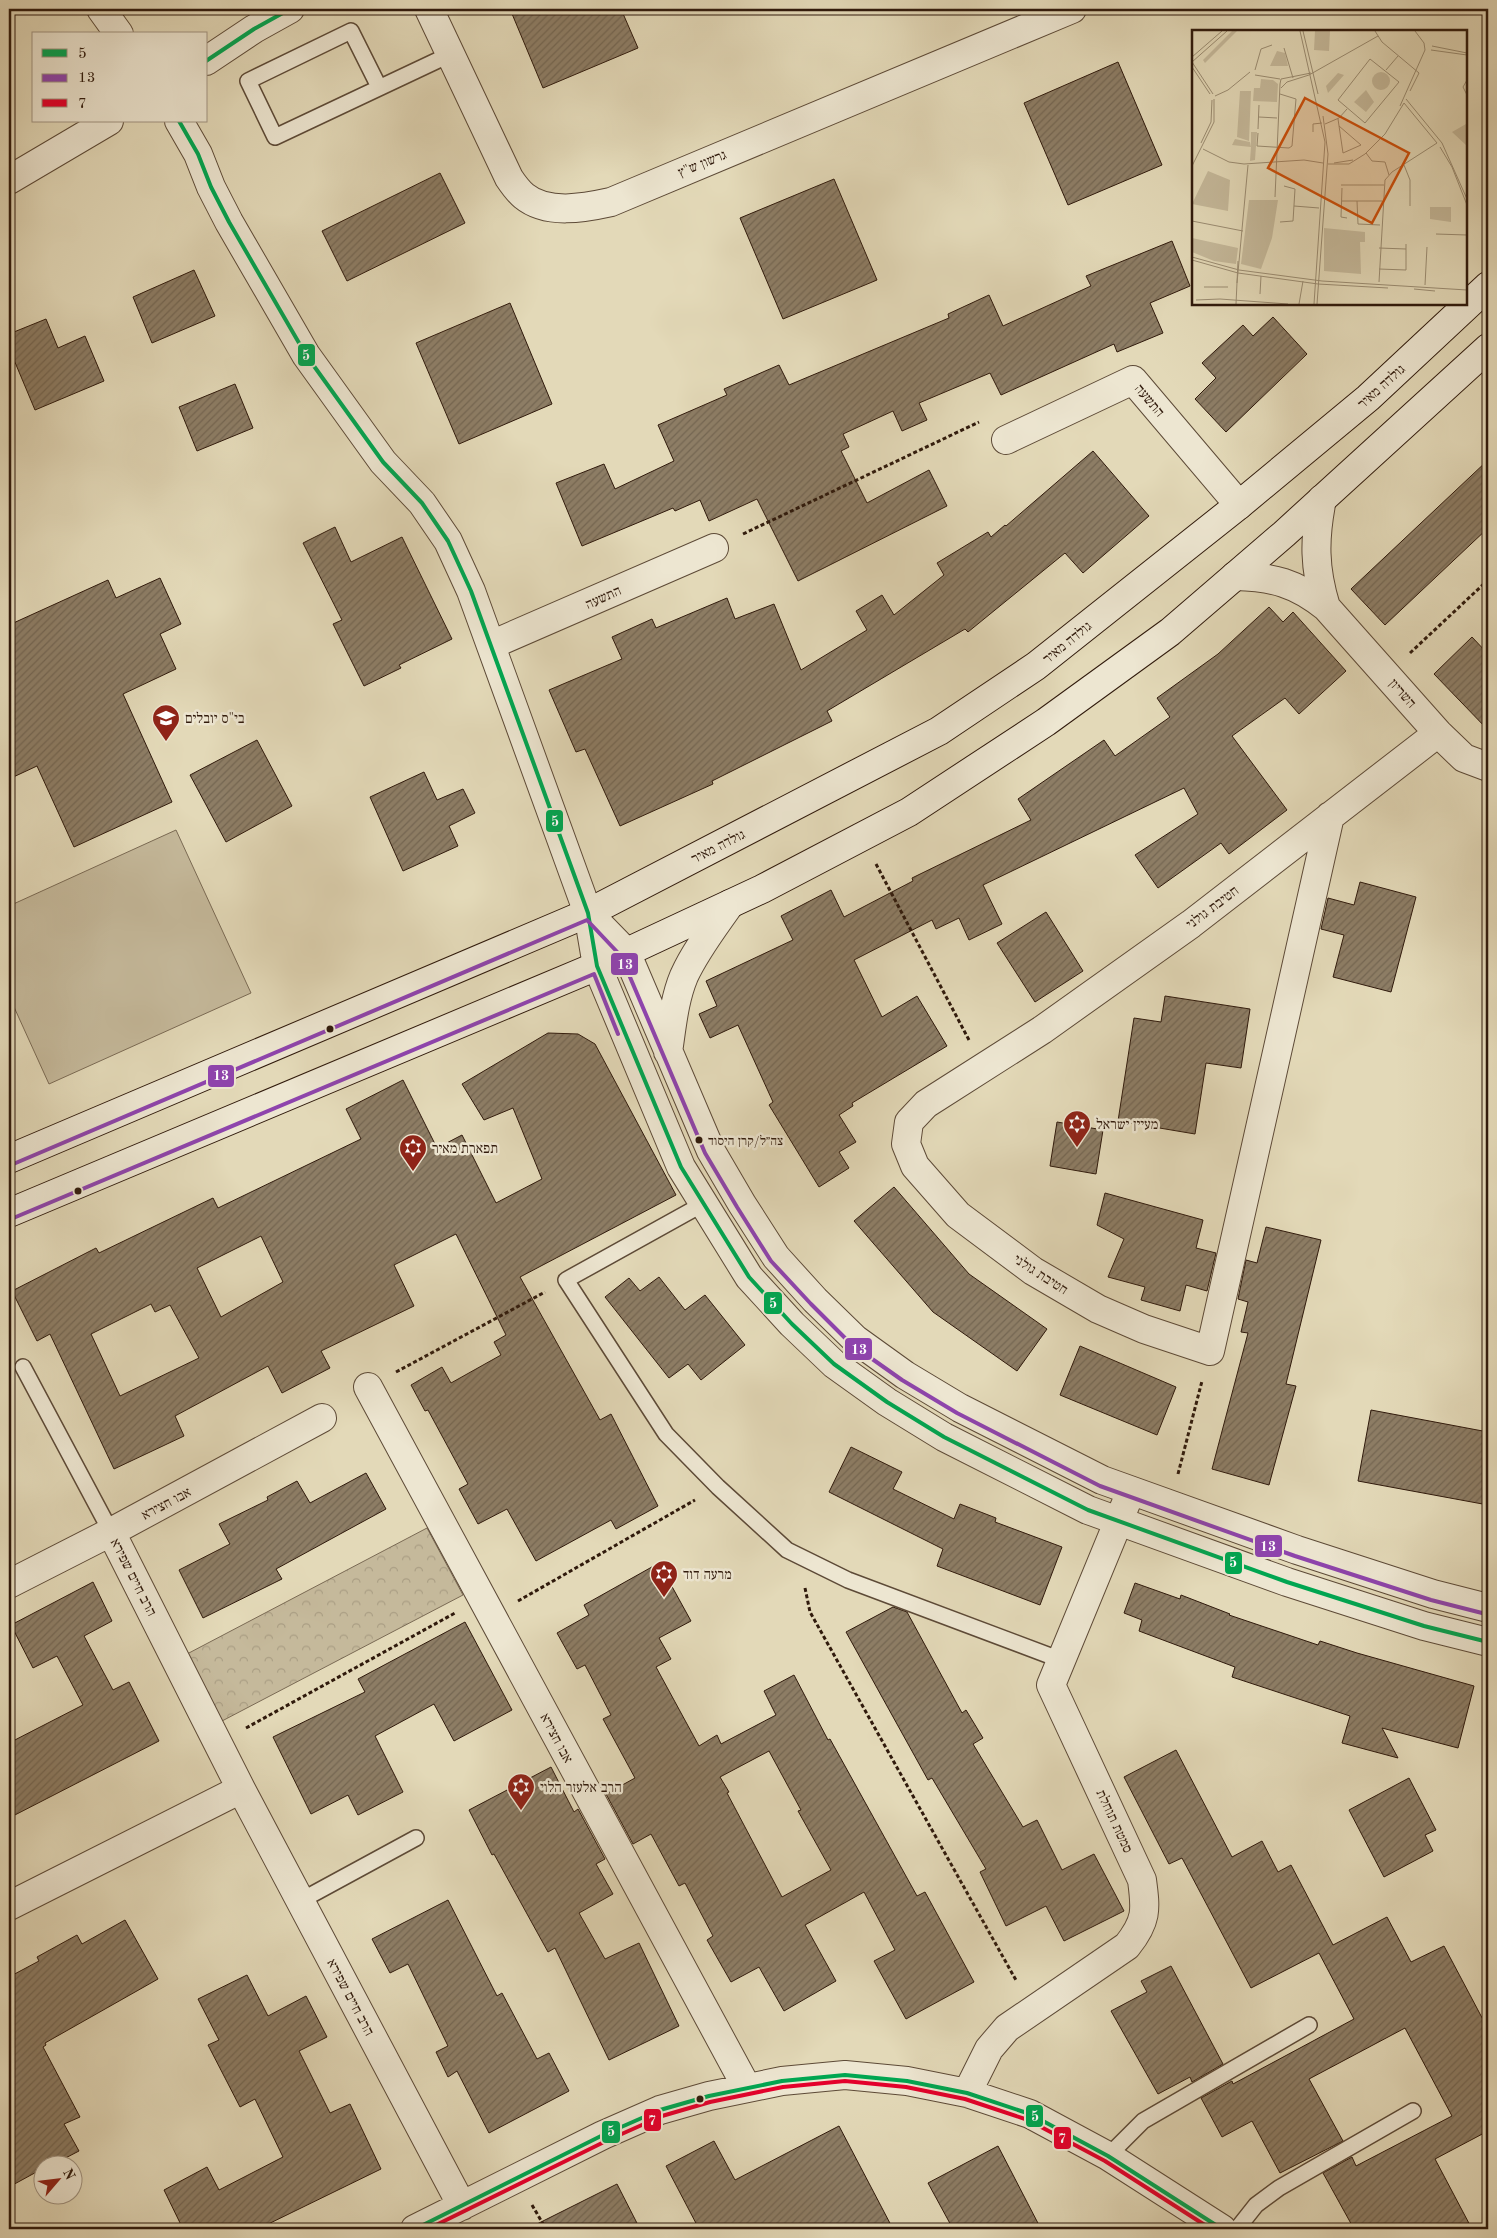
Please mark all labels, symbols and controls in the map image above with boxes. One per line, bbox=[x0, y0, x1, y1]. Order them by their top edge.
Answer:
inset map bbox=[1192, 30, 1467, 305]
legend bbox=[32, 32, 208, 122]
text: 5 bbox=[78, 47, 87, 62]
text: 13 bbox=[78, 71, 95, 86]
text: 7 bbox=[78, 97, 87, 112]
street label: גרשון ש"ץ bbox=[676, 148, 729, 180]
line badge: 5 bbox=[297, 343, 316, 367]
text: 5 bbox=[302, 349, 310, 363]
street label: גולדה מאיר bbox=[1355, 361, 1408, 411]
street label: התשעה bbox=[1132, 382, 1167, 420]
street label: התשעה bbox=[583, 584, 624, 612]
street label: גולדה מאיר bbox=[1040, 618, 1095, 667]
street label: השריון bbox=[1386, 676, 1419, 711]
school or university icon: בי"ס יובלים bbox=[151, 703, 181, 742]
place label: בי"ס יובלים bbox=[185, 711, 245, 726]
line badge: 5 bbox=[545, 809, 564, 833]
text: 5 bbox=[551, 815, 559, 829]
street label: גולדה מאיר bbox=[689, 826, 748, 866]
street label: חטיבת גולני bbox=[1183, 883, 1241, 932]
line badge: 13 bbox=[610, 952, 639, 976]
text: 13 bbox=[617, 958, 633, 972]
unlabelled marker bbox=[325, 1024, 335, 1034]
line badge: 13 bbox=[207, 1064, 235, 1088]
text: 13 bbox=[213, 1069, 229, 1083]
synagogue icon: מעיין ישראל bbox=[1062, 1109, 1092, 1148]
place label: מעיין ישראל bbox=[1096, 1117, 1158, 1132]
synagogue icon: תפארת מאיר bbox=[398, 1133, 428, 1172]
place label: צה״ל/קרן היסוד bbox=[708, 1134, 783, 1148]
marker: צה״ל/קרן היסוד bbox=[694, 1135, 704, 1145]
place label: תפארת מאיר bbox=[432, 1142, 498, 1156]
unlabelled marker bbox=[73, 1186, 83, 1196]
street label: חטיבת גולני bbox=[1011, 1251, 1071, 1297]
line badge: 5 bbox=[763, 1291, 783, 1315]
text: 5 bbox=[769, 1297, 777, 1311]
line badge: 13 bbox=[844, 1337, 873, 1361]
text: 13 bbox=[851, 1343, 867, 1357]
street label: אבו חצירא bbox=[139, 1485, 194, 1523]
line badge: 13 bbox=[1254, 1534, 1283, 1558]
street label: הרב חיים שפירא bbox=[108, 1536, 159, 1618]
text: 13 bbox=[1260, 1540, 1276, 1554]
line badge: 5 bbox=[1224, 1551, 1243, 1575]
text: 5 bbox=[1229, 1556, 1237, 1570]
synagogue icon: מרעה דוד bbox=[649, 1559, 679, 1598]
place label: מרעה דוד bbox=[683, 1568, 732, 1582]
street label: אבו חצירא bbox=[537, 1711, 575, 1766]
synagogue icon: הרב אלעזר הלוי bbox=[506, 1772, 536, 1811]
place label: הרב אלעזר הלוי bbox=[540, 1780, 622, 1795]
street label: סמטת תוחלת bbox=[1093, 1787, 1136, 1855]
street label: הרב חיים שפירא bbox=[324, 1957, 376, 2038]
unlabelled marker bbox=[695, 2094, 705, 2104]
line badge: 5 bbox=[1025, 2104, 1044, 2128]
line badge: 7 bbox=[643, 2108, 662, 2132]
text: 5 bbox=[1031, 2110, 1039, 2124]
text: 7 bbox=[648, 2114, 656, 2128]
line badge: 5 bbox=[601, 2120, 621, 2144]
text: 5 bbox=[607, 2125, 615, 2139]
line badge: 7 bbox=[1053, 2126, 1072, 2150]
text: 7 bbox=[1058, 2132, 1066, 2146]
north arrow bbox=[32, 2156, 82, 2206]
text: N bbox=[60, 2166, 77, 2183]

